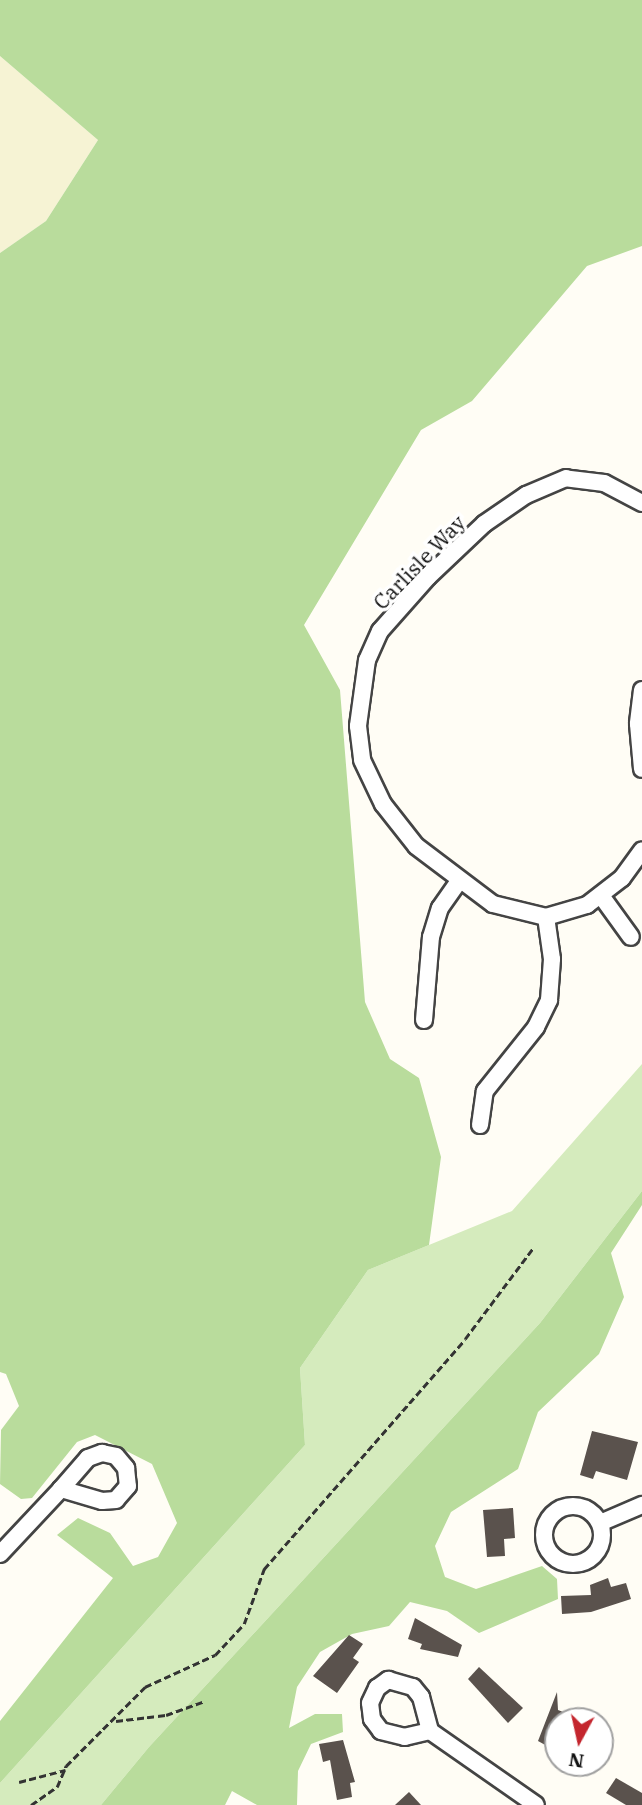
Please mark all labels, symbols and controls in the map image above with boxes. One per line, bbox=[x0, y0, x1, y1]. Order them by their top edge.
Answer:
street label: Carlisle Way bbox=[368, 510, 470, 614]
north arrow bbox=[544, 1707, 614, 1777]
text: N bbox=[567, 1748, 585, 1774]

